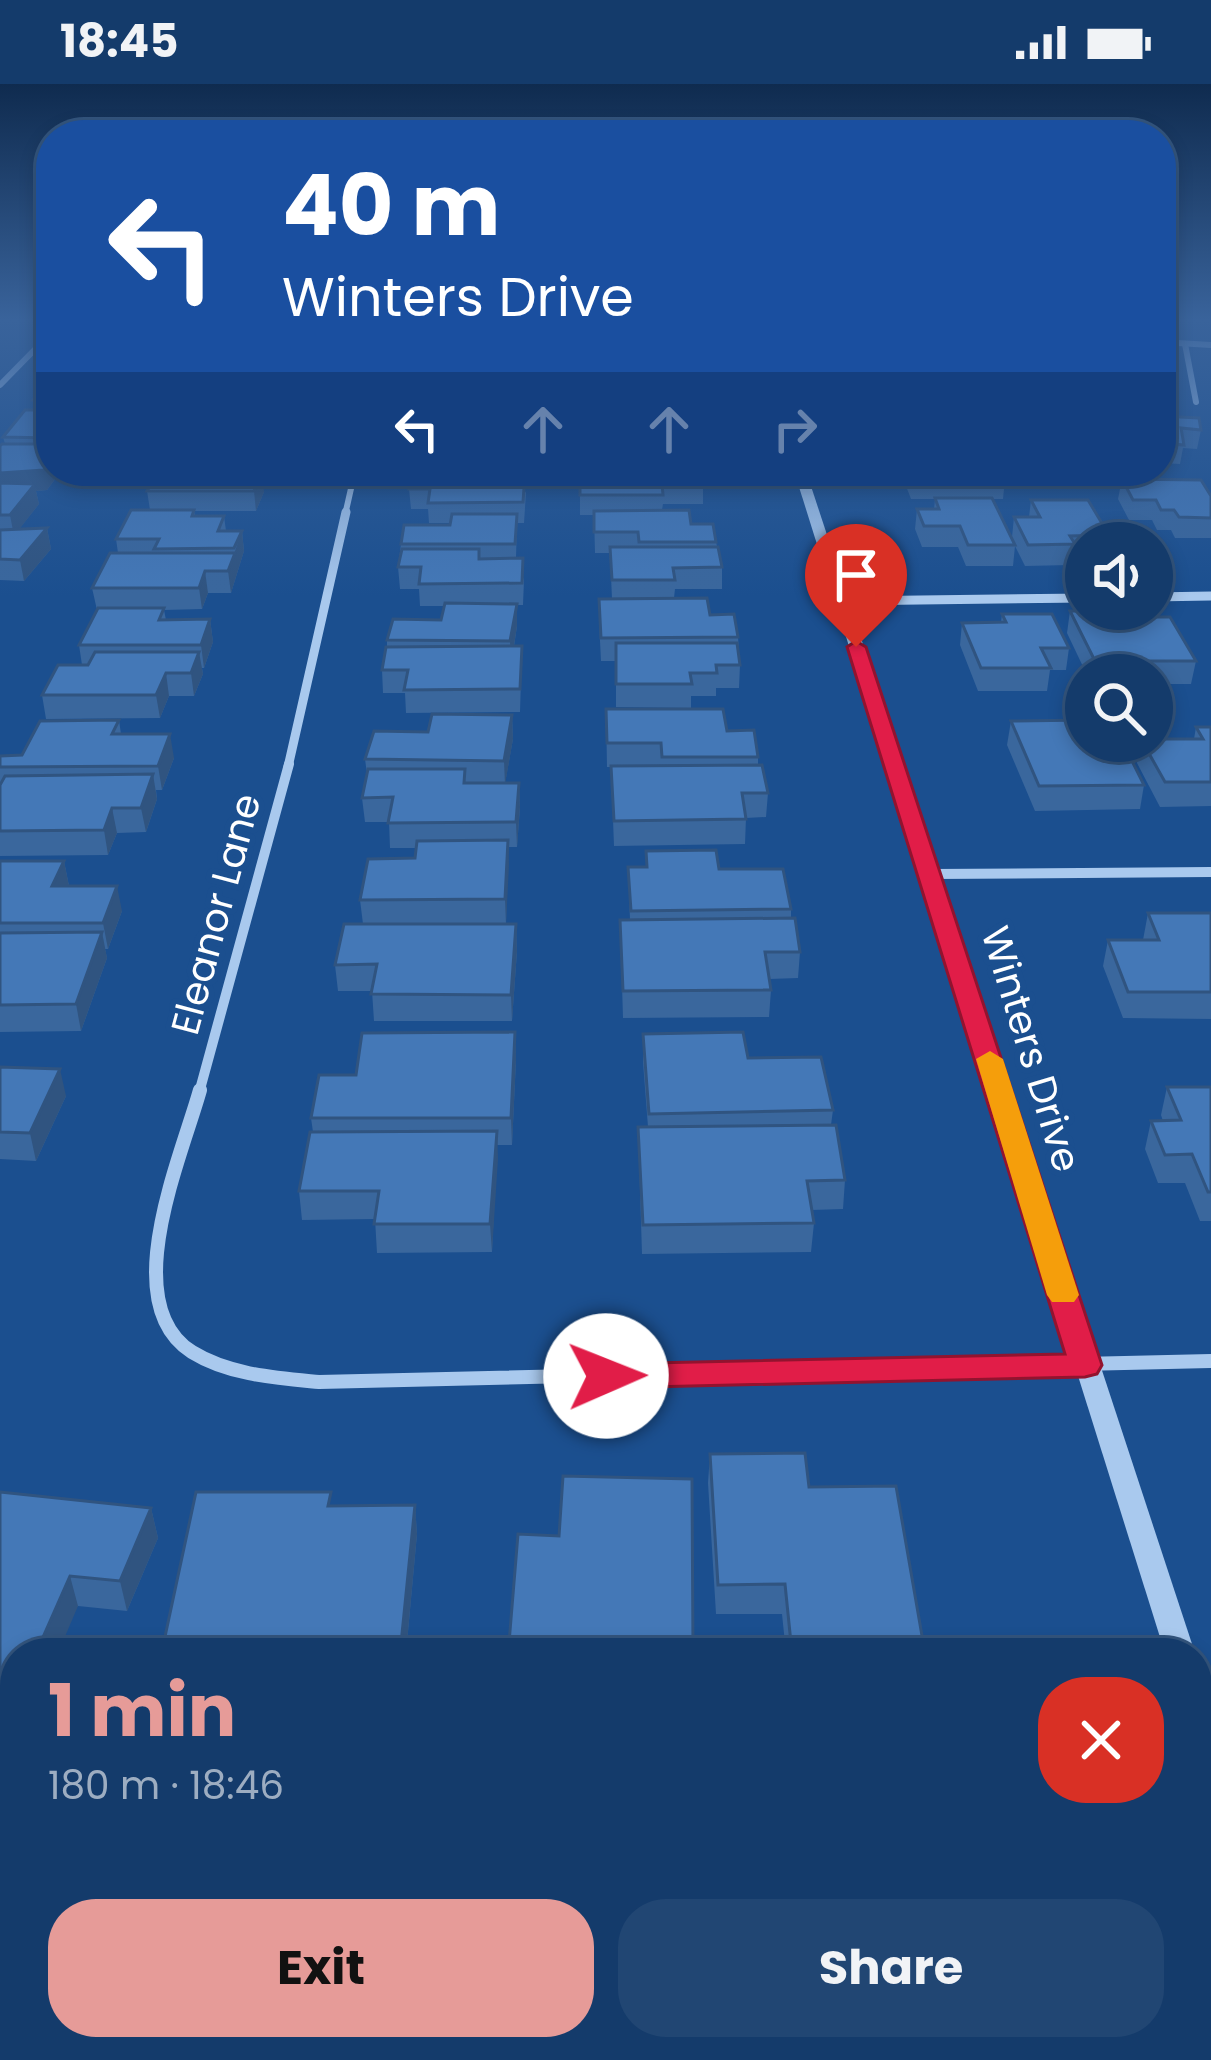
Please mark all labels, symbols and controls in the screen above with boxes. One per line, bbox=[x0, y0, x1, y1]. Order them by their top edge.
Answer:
text: 18:45 bbox=[60, 10, 179, 73]
text: 40 m bbox=[282, 147, 500, 264]
icon: left bbox=[84, 168, 240, 324]
text: Winters Drive bbox=[282, 259, 634, 335]
icon: left bbox=[384, 396, 450, 462]
icon: ahead bbox=[510, 396, 576, 462]
icon: ahead bbox=[636, 396, 702, 462]
icon: right bbox=[762, 396, 828, 462]
map controls bbox=[1065, 522, 1173, 762]
button: sound bbox=[1065, 522, 1173, 630]
pin bbox=[805, 524, 907, 647]
icon: arrive bbox=[823, 542, 889, 608]
button: search bbox=[1065, 654, 1173, 762]
street label: Eleanor Lane bbox=[157, 787, 275, 1041]
street label: Winters Drive bbox=[968, 919, 1094, 1179]
position arrow bbox=[543, 1313, 669, 1439]
text: 1 min bbox=[48, 1660, 236, 1761]
button: close bbox=[1038, 1677, 1164, 1803]
text: 180 m · 18:46 bbox=[48, 1758, 284, 1813]
button: Exit bbox=[48, 1899, 594, 2037]
button: Share bbox=[618, 1899, 1164, 2037]

